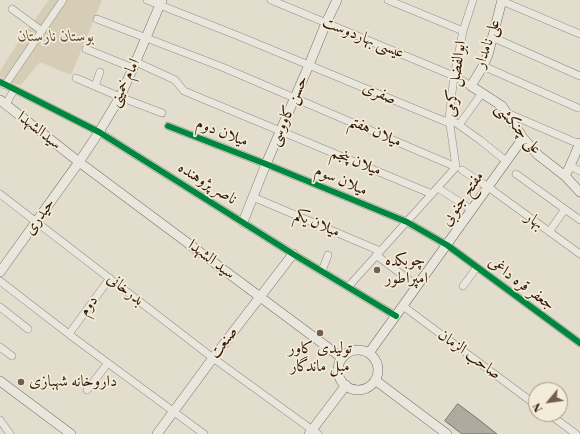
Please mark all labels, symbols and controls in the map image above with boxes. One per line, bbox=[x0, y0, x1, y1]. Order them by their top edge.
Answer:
street label: عیسی بهاردوست bbox=[319, 13, 407, 63]
street label: علی نامدار bbox=[471, 17, 505, 71]
park label: بوستان نارستان bbox=[18, 27, 94, 47]
street label: ابوالفضل کرمی bbox=[441, 40, 471, 118]
street label: امام خمینی bbox=[105, 56, 145, 110]
street label: حسن کاووسی bbox=[265, 73, 313, 149]
street label: صفری bbox=[359, 78, 399, 110]
street label: علی چنکشی bbox=[491, 99, 545, 159]
street label: سیدالشهدا bbox=[13, 108, 65, 154]
street label: میلان هفتم bbox=[346, 112, 404, 152]
street label: میلان دوم bbox=[193, 114, 251, 152]
street label: میلان پنجم bbox=[328, 143, 384, 181]
street label: ناصر پژوهنده bbox=[174, 158, 240, 210]
street label: میلان سوم bbox=[312, 161, 370, 201]
street label: مفتح جنوبی bbox=[437, 168, 489, 230]
street label: حیدری bbox=[20, 195, 60, 239]
street label: میلان یکم bbox=[291, 206, 343, 242]
street label: بهار bbox=[521, 208, 547, 234]
street label: سید الشهدا bbox=[183, 236, 239, 284]
place label: چوبکده امپراطور bbox=[385, 251, 428, 289]
street label: جعفر قره داغی bbox=[484, 253, 558, 315]
marker: چوبکده امپراطور bbox=[372, 265, 382, 275]
street label: بدرخانی bbox=[103, 270, 147, 310]
street label: دوم bbox=[75, 292, 103, 320]
street label: صنعت bbox=[206, 323, 242, 363]
street label: صاحب الزمان bbox=[434, 326, 504, 384]
marker: تولیدی کاور مبل ماندگار bbox=[315, 328, 325, 338]
place label: تولیدی کاور مبل ماندگار bbox=[288, 339, 352, 377]
place label: داروخانه شهبازی bbox=[29, 372, 117, 392]
marker: داروخانه شهبازی bbox=[16, 377, 26, 387]
north arrow bbox=[528, 382, 568, 422]
text: N bbox=[530, 400, 547, 415]

